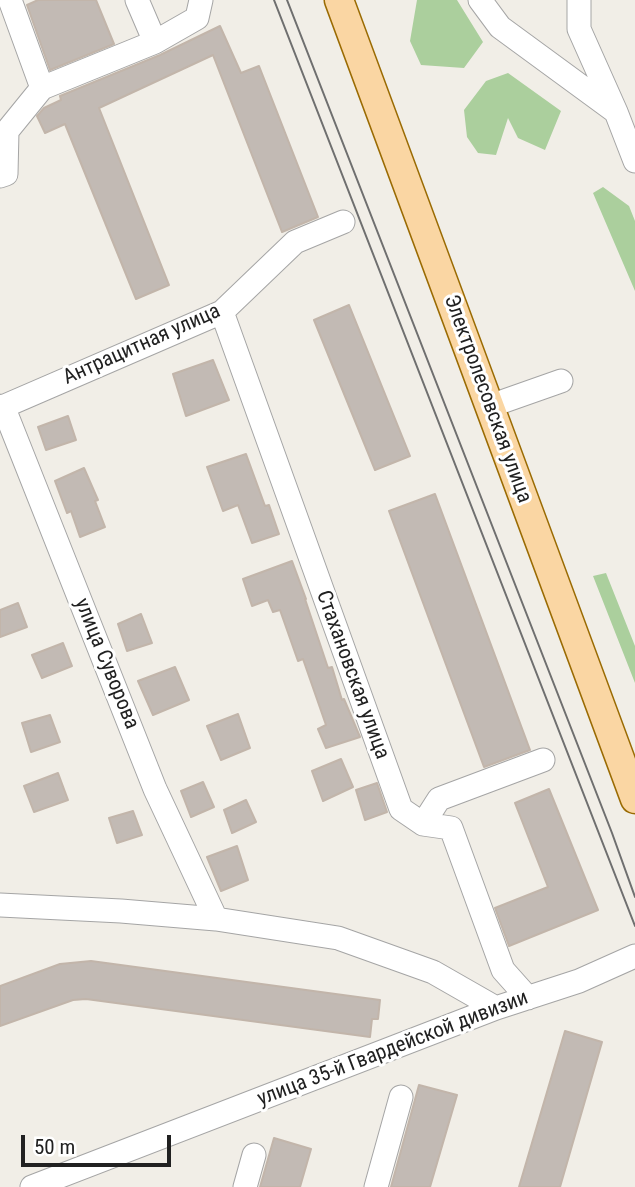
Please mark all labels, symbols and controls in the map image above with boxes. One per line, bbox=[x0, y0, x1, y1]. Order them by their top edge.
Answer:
street label: Электролесовская улица bbox=[438, 292, 536, 506]
street label: Антрацитная улица bbox=[60, 299, 224, 391]
street label: Стахановская улица bbox=[310, 587, 394, 763]
street label: улица Суворова bbox=[68, 595, 144, 733]
street label: улица 35-й Гвардейской дивизии bbox=[254, 986, 532, 1112]
scale bar bbox=[24, 1120, 175, 1164]
text: 50 m bbox=[34, 1135, 75, 1159]

